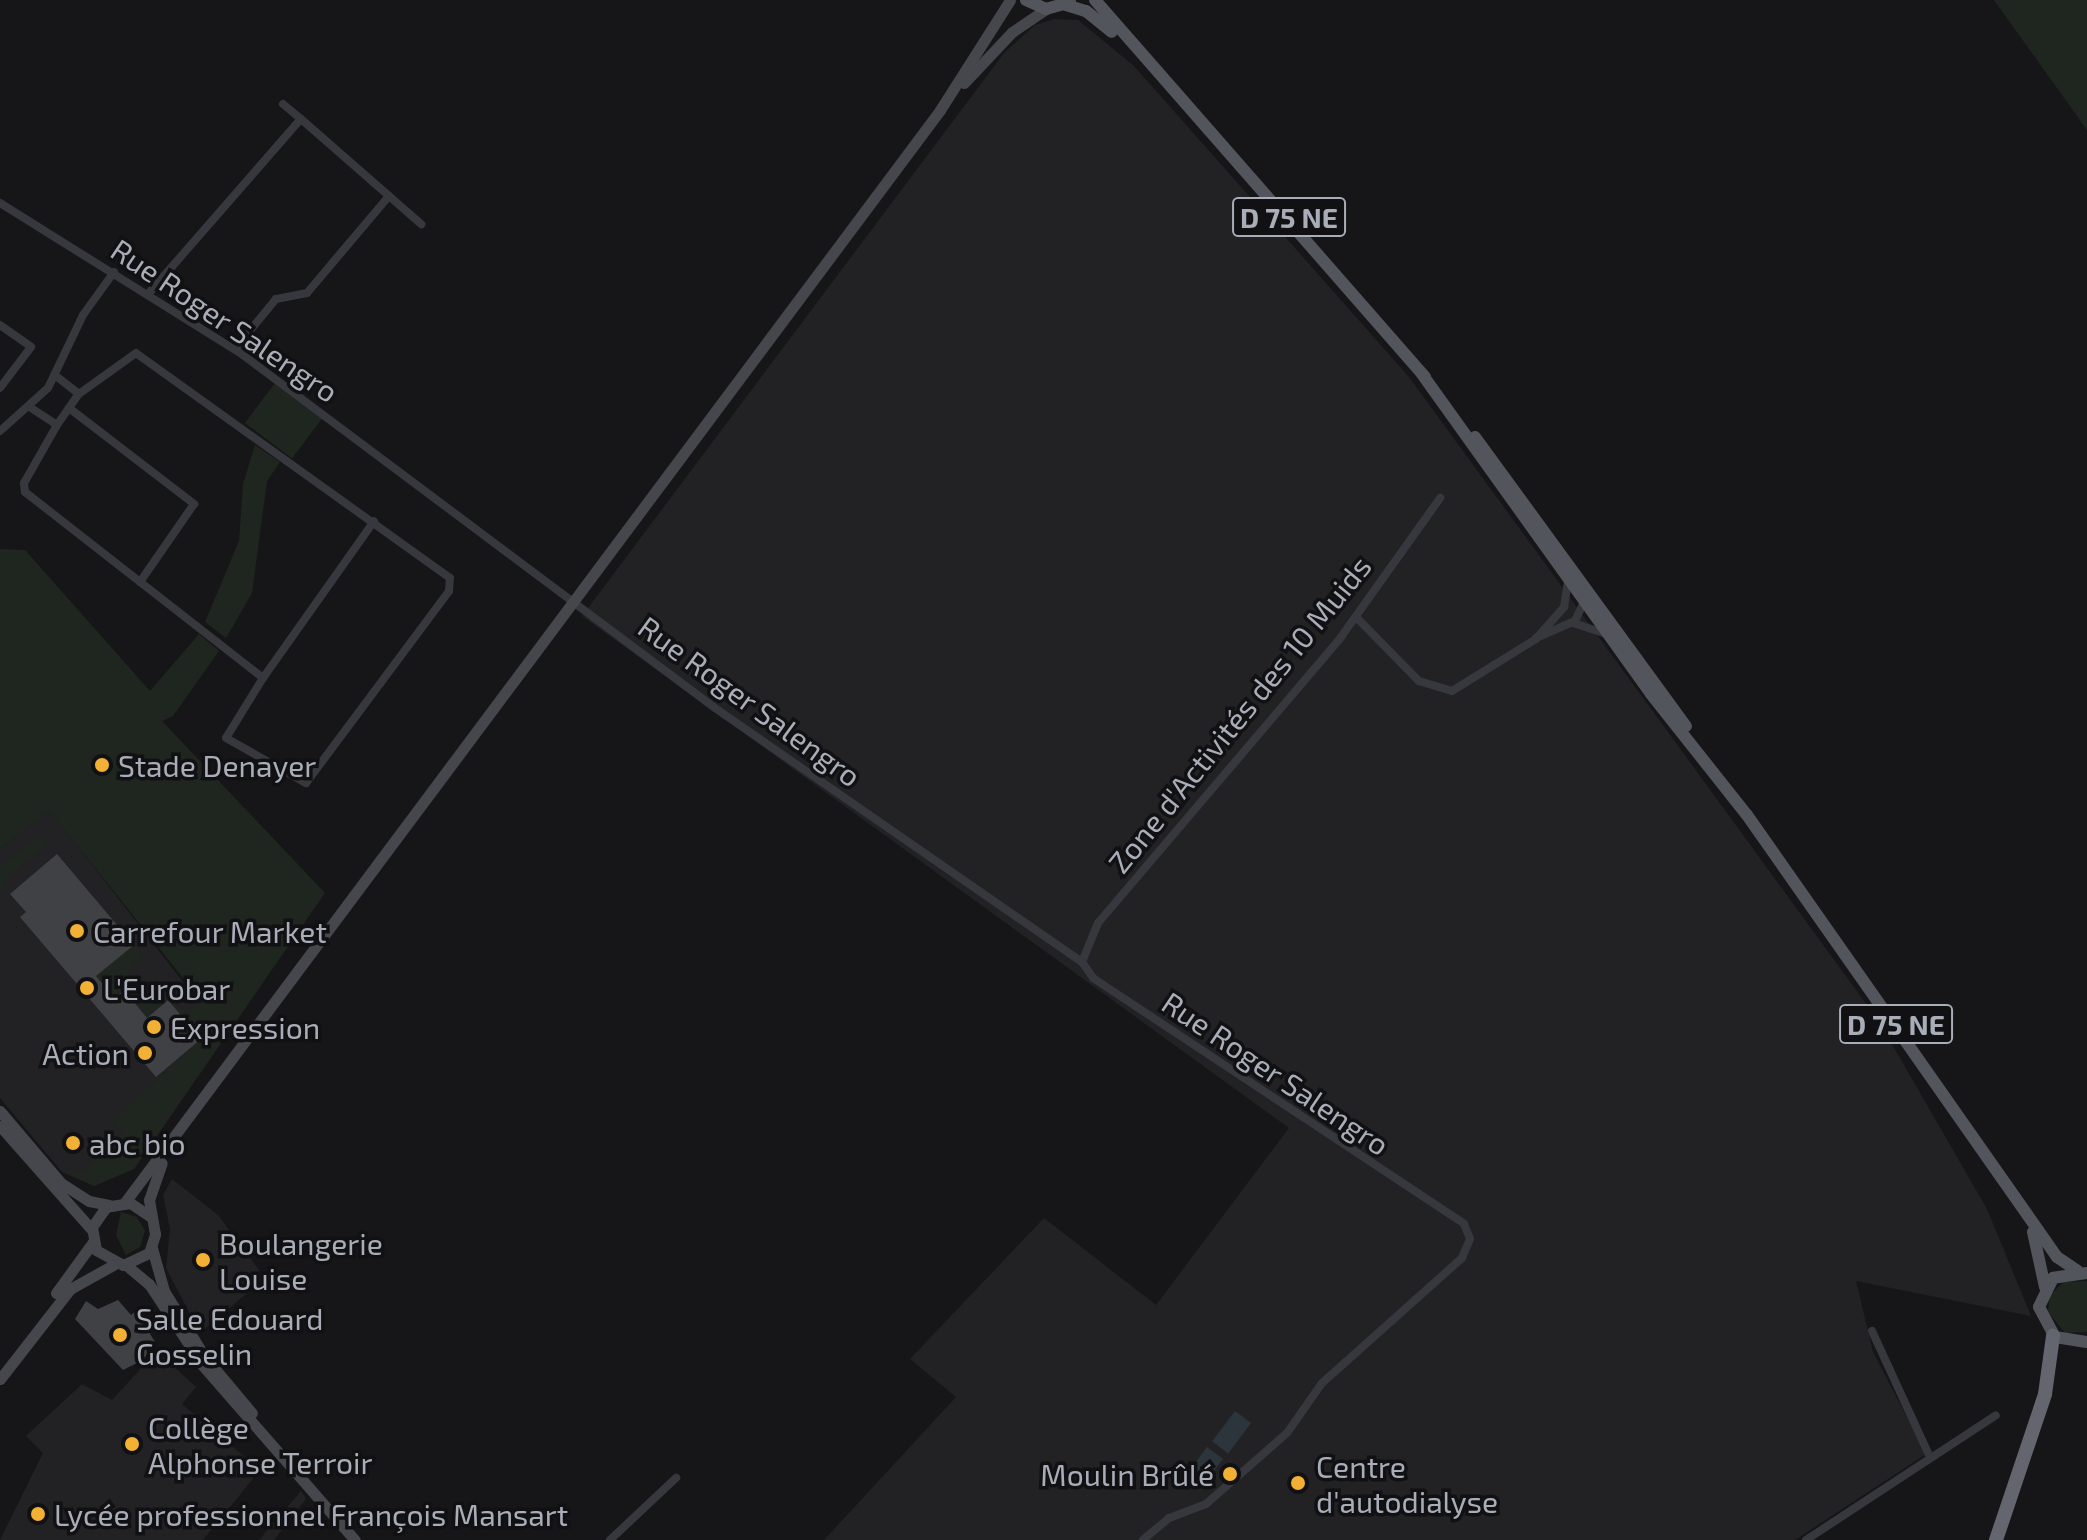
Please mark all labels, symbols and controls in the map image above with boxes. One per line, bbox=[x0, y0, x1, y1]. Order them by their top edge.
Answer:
road number: D 75 NE bbox=[1231, 193, 1347, 241]
street label: Rue Roger Salengro bbox=[104, 231, 346, 409]
street label: Zone d'Activités des 10 Muids bbox=[1100, 548, 1378, 880]
street label: Rue Roger Salengro bbox=[632, 608, 868, 794]
place label: Stade Denayer bbox=[118, 747, 316, 783]
marker: Stade Denayer bbox=[93, 756, 111, 774]
place label: Carrefour Market bbox=[93, 913, 328, 949]
marker: Carrefour Market bbox=[68, 922, 86, 940]
place label: L'Eurobar bbox=[103, 970, 230, 1006]
marker: L'Eurobar bbox=[78, 979, 96, 997]
street label: Rue Roger Salengro bbox=[1155, 984, 1397, 1162]
road number: D 75 NE bbox=[1838, 1000, 1954, 1048]
place label: Expression bbox=[170, 1009, 320, 1045]
marker: Expression bbox=[145, 1018, 163, 1036]
place label: Action bbox=[42, 1035, 129, 1071]
marker: Action bbox=[136, 1044, 154, 1062]
place label: abc bio bbox=[89, 1125, 186, 1161]
marker: abc bio bbox=[64, 1134, 82, 1152]
place label: Boulangerie Louise bbox=[219, 1225, 383, 1296]
marker: Boulangerie Louise bbox=[194, 1251, 212, 1269]
place label: Salle Edouard Gosselin bbox=[136, 1300, 323, 1370]
marker: Salle Edouard Gosselin bbox=[111, 1326, 129, 1344]
place label: Collège Alphonse Terroir bbox=[148, 1409, 373, 1480]
marker: Collège Alphonse Terroir bbox=[123, 1435, 141, 1453]
place label: Centre d'autodialyse bbox=[1316, 1448, 1498, 1518]
place label: Moulin Brûlé bbox=[1040, 1456, 1214, 1492]
marker: Moulin Brûlé bbox=[1221, 1465, 1239, 1483]
marker: Centre d'autodialyse bbox=[1287, 1472, 1309, 1494]
place label: Lycée professionnel François Mansart bbox=[54, 1496, 569, 1532]
marker: Lycée professionnel François Mansart bbox=[29, 1505, 47, 1523]

